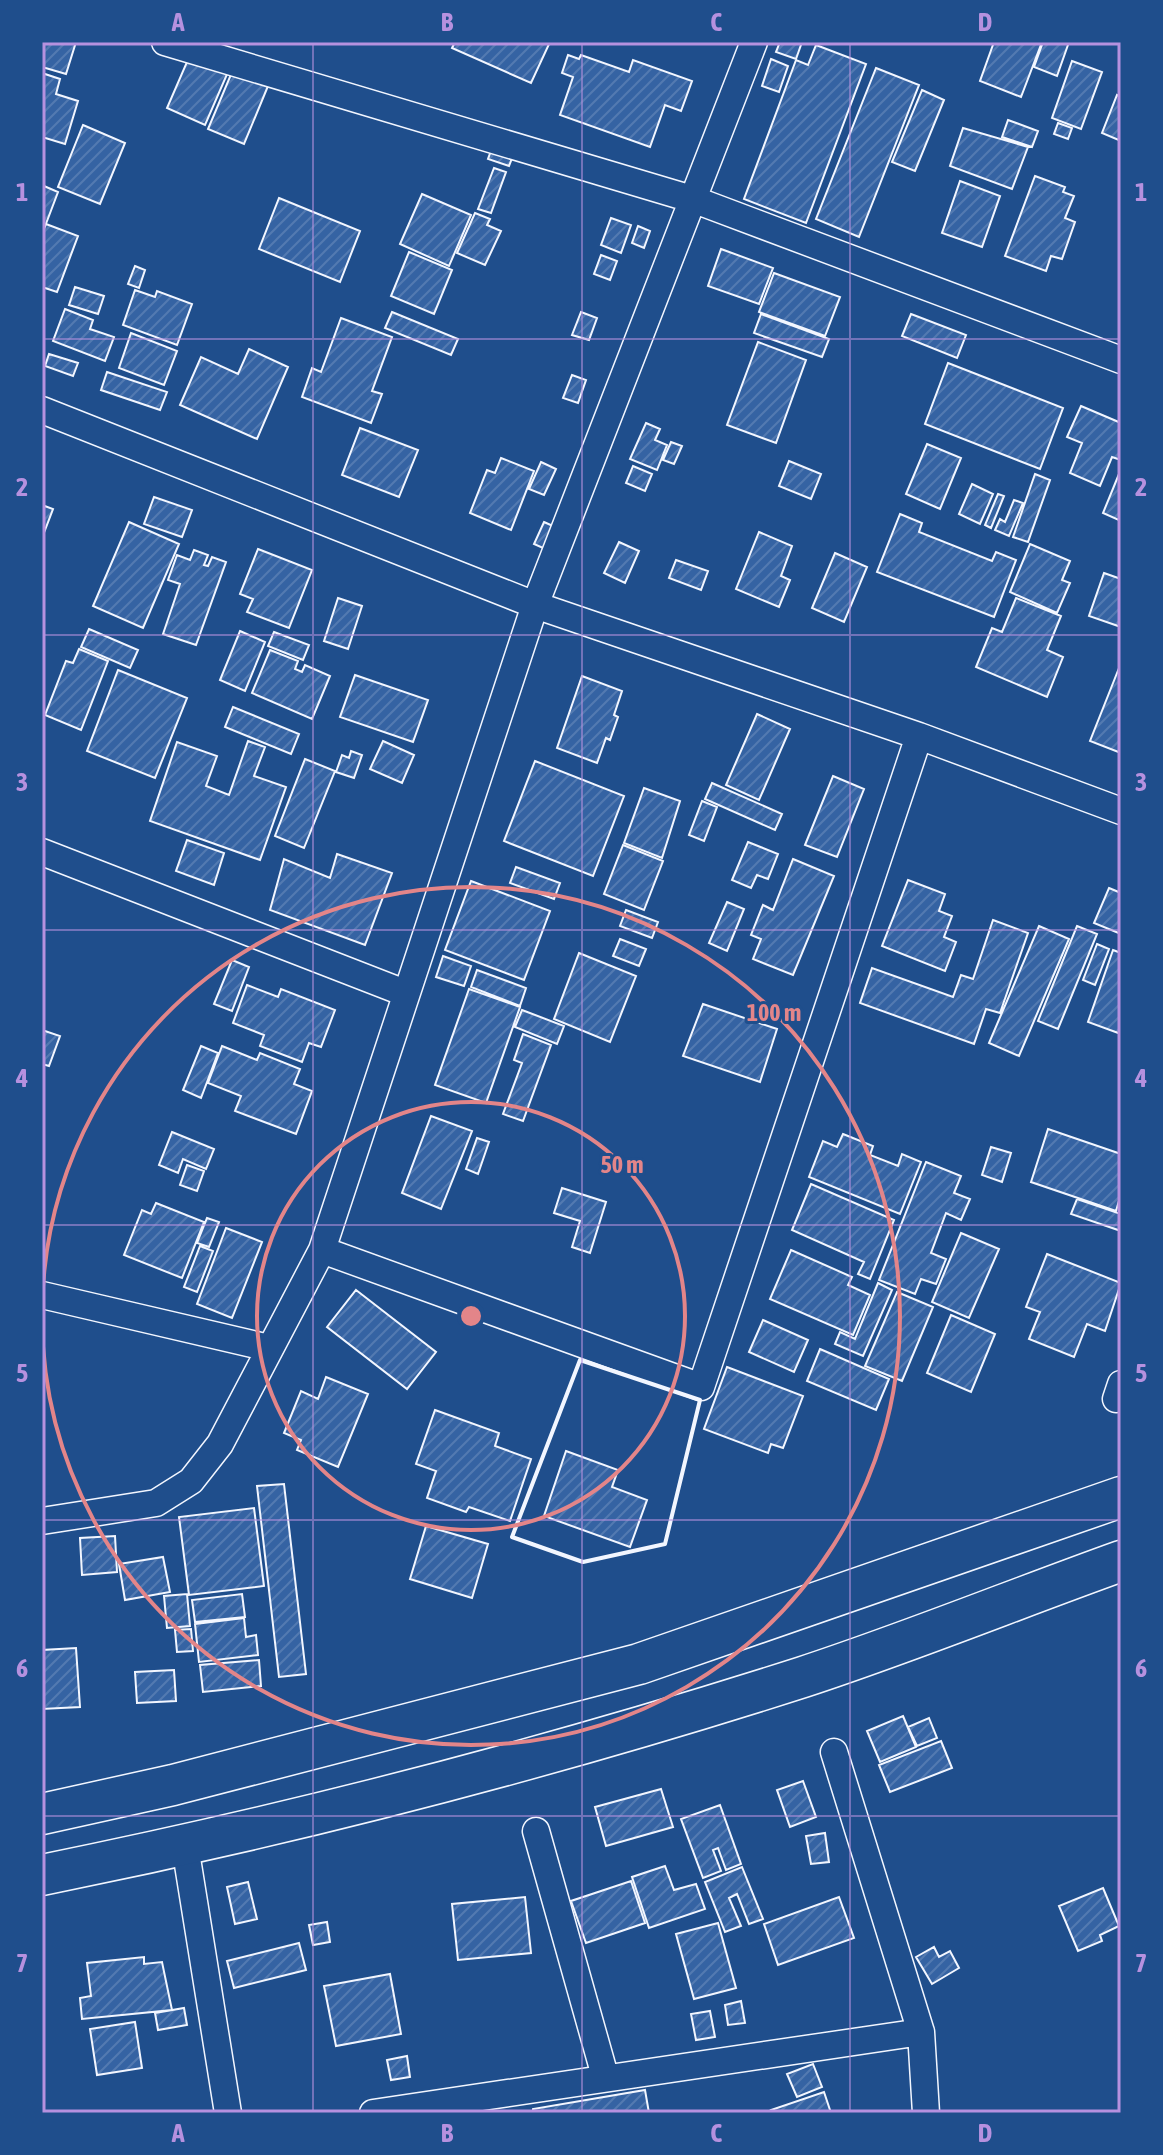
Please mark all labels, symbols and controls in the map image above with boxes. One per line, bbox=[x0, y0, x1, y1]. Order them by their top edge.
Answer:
text: A bbox=[171, 7, 185, 37]
text: B bbox=[441, 7, 454, 37]
text: C bbox=[710, 7, 722, 37]
text: D bbox=[978, 7, 992, 37]
text: 1 bbox=[16, 177, 28, 207]
text: 1 bbox=[1135, 177, 1147, 207]
text: 2 bbox=[16, 472, 28, 502]
text: 2 bbox=[1135, 472, 1147, 502]
text: 3 bbox=[16, 767, 28, 797]
text: 3 bbox=[1135, 767, 1147, 797]
text: 100 m bbox=[747, 999, 801, 1026]
text: 4 bbox=[15, 1063, 28, 1093]
text: 4 bbox=[1134, 1063, 1147, 1093]
text: 50 m bbox=[600, 1151, 644, 1178]
centre of rings bbox=[457, 1302, 485, 1330]
text: 5 bbox=[16, 1358, 28, 1388]
text: 5 bbox=[1135, 1358, 1147, 1388]
text: 6 bbox=[16, 1653, 28, 1683]
text: 6 bbox=[1135, 1653, 1147, 1683]
text: 7 bbox=[16, 1948, 28, 1978]
text: 7 bbox=[1135, 1948, 1147, 1978]
text: A bbox=[171, 2118, 185, 2148]
text: B bbox=[441, 2118, 454, 2148]
text: C bbox=[710, 2118, 722, 2148]
text: D bbox=[978, 2118, 992, 2148]

